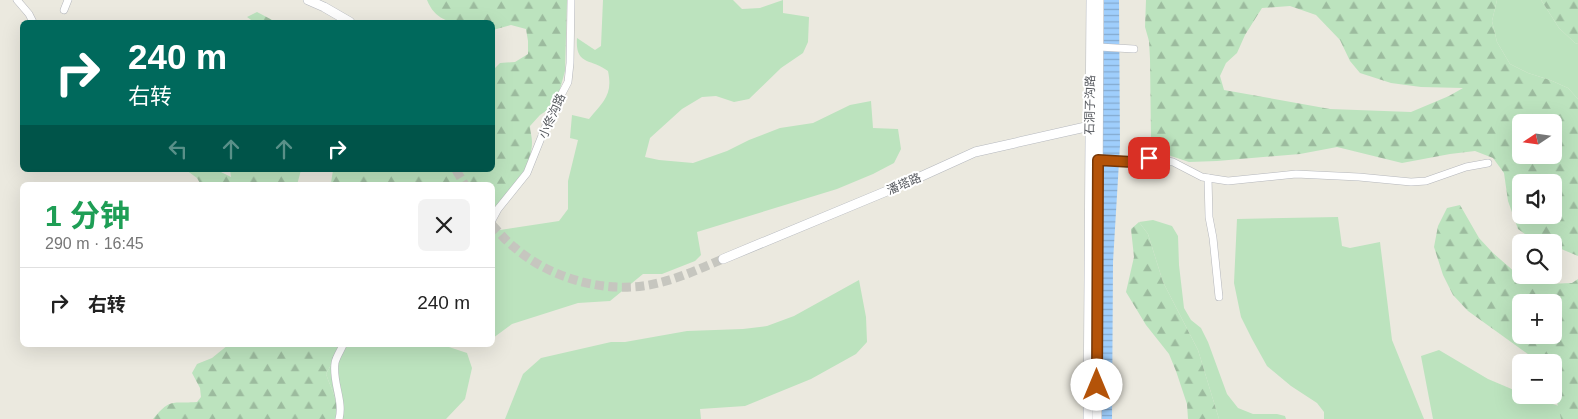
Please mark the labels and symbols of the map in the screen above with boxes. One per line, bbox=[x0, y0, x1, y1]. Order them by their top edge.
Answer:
street label: 石洞子沟路 bbox=[1082, 75, 1098, 135]
street label: 小佟沟路 bbox=[536, 91, 568, 141]
north arrow bbox=[1512, 114, 1562, 164]
pin bbox=[1128, 137, 1170, 179]
street label: 潘塔路 bbox=[885, 171, 923, 197]
position arrow bbox=[1070, 358, 1122, 410]

